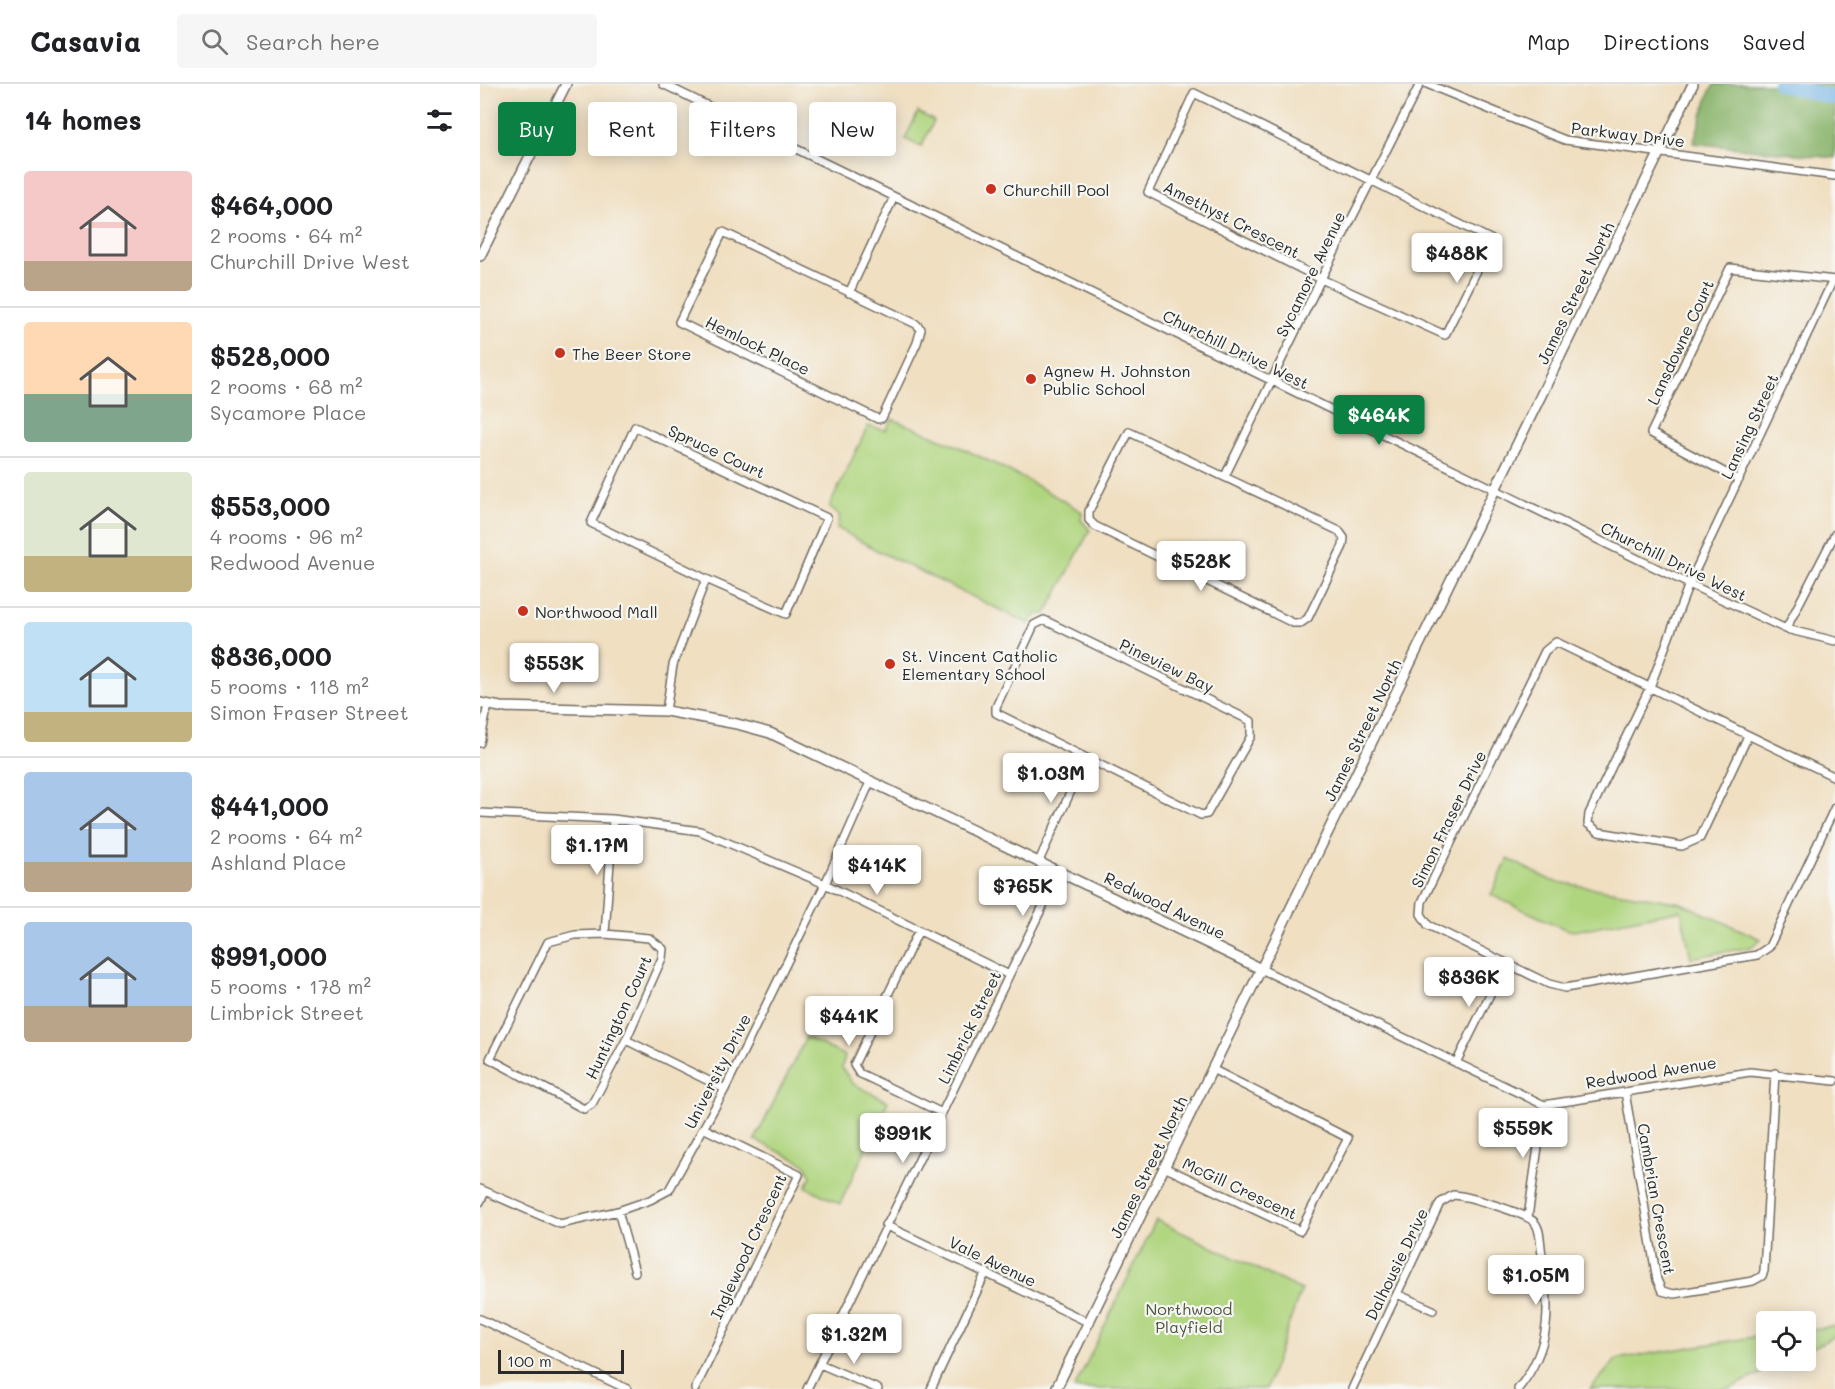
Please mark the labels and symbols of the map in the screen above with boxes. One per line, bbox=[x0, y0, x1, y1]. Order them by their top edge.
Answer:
street label: Parkway Drive bbox=[1570, 117, 1686, 151]
street label: Amethyst Crescent bbox=[1160, 175, 1304, 263]
place label: Churchill Pool bbox=[1003, 179, 1109, 200]
marker: Churchill Pool bbox=[984, 182, 998, 196]
street label: Sycamore Avenue bbox=[1270, 208, 1350, 340]
street label: James Street North bbox=[1531, 218, 1619, 368]
pin: $488K bbox=[1415, 233, 1499, 284]
street label: Lansdowne Court bbox=[1642, 276, 1718, 408]
street label: Churchill Drive West bbox=[1160, 305, 1312, 393]
street label: Hemlock Place bbox=[702, 311, 814, 379]
place label: The Beer Store bbox=[572, 343, 691, 364]
marker: The Beer Store bbox=[553, 346, 567, 360]
place label: Agnew H. Johnston Public School bbox=[1043, 360, 1190, 399]
street label: Lansing Street bbox=[1715, 370, 1783, 482]
marker: Agnew H. Johnston Public School bbox=[1024, 372, 1038, 386]
pin: $464K bbox=[1337, 395, 1421, 446]
street label: Spruce Court bbox=[665, 419, 769, 483]
street label: Churchill Drive West bbox=[1598, 517, 1750, 605]
pin: $528K bbox=[1159, 541, 1243, 592]
place label: Northwood Mall bbox=[535, 601, 658, 622]
marker: Northwood Mall bbox=[516, 604, 530, 618]
street label: Pineview Bay bbox=[1116, 633, 1218, 697]
pin: $553K bbox=[512, 643, 596, 694]
place label: St. Vincent Catholic Elementary School bbox=[902, 645, 1058, 684]
street label: James Street North bbox=[1318, 655, 1406, 805]
marker: St. Vincent Catholic Elementary School bbox=[883, 657, 897, 671]
street label: Simon Fraser Drive bbox=[1406, 747, 1490, 891]
pin: $1.03M bbox=[1002, 753, 1100, 804]
pin: $1.17M bbox=[548, 825, 646, 876]
pin: $414K bbox=[835, 845, 919, 896]
pin: $765K bbox=[981, 866, 1065, 917]
street label: Redwood Avenue bbox=[1101, 867, 1229, 943]
street label: Huntington Court bbox=[580, 952, 656, 1082]
pin: $836K bbox=[1427, 957, 1511, 1008]
street label: Limbrick Street bbox=[933, 967, 1005, 1087]
pin: $441K bbox=[807, 996, 891, 1047]
street label: University Drive bbox=[679, 1010, 755, 1132]
street label: Redwood Avenue bbox=[1584, 1051, 1718, 1093]
street label: James Street North bbox=[1104, 1092, 1192, 1242]
pin: $559K bbox=[1481, 1108, 1565, 1159]
pin: $991K bbox=[861, 1113, 945, 1164]
street label: Cambrian Crescent bbox=[1633, 1122, 1681, 1276]
street label: McGill Crescent bbox=[1179, 1152, 1301, 1224]
street label: Inglewood Crescent bbox=[705, 1170, 791, 1322]
street label: Dalhousie Drive bbox=[1360, 1204, 1432, 1324]
street label: Vale Avenue bbox=[946, 1231, 1040, 1291]
pin: $1.05M bbox=[1487, 1255, 1585, 1306]
park label: Northwood Playfield bbox=[1146, 1298, 1232, 1337]
pin: $1.32M bbox=[805, 1314, 903, 1365]
scale bar bbox=[498, 1347, 624, 1374]

